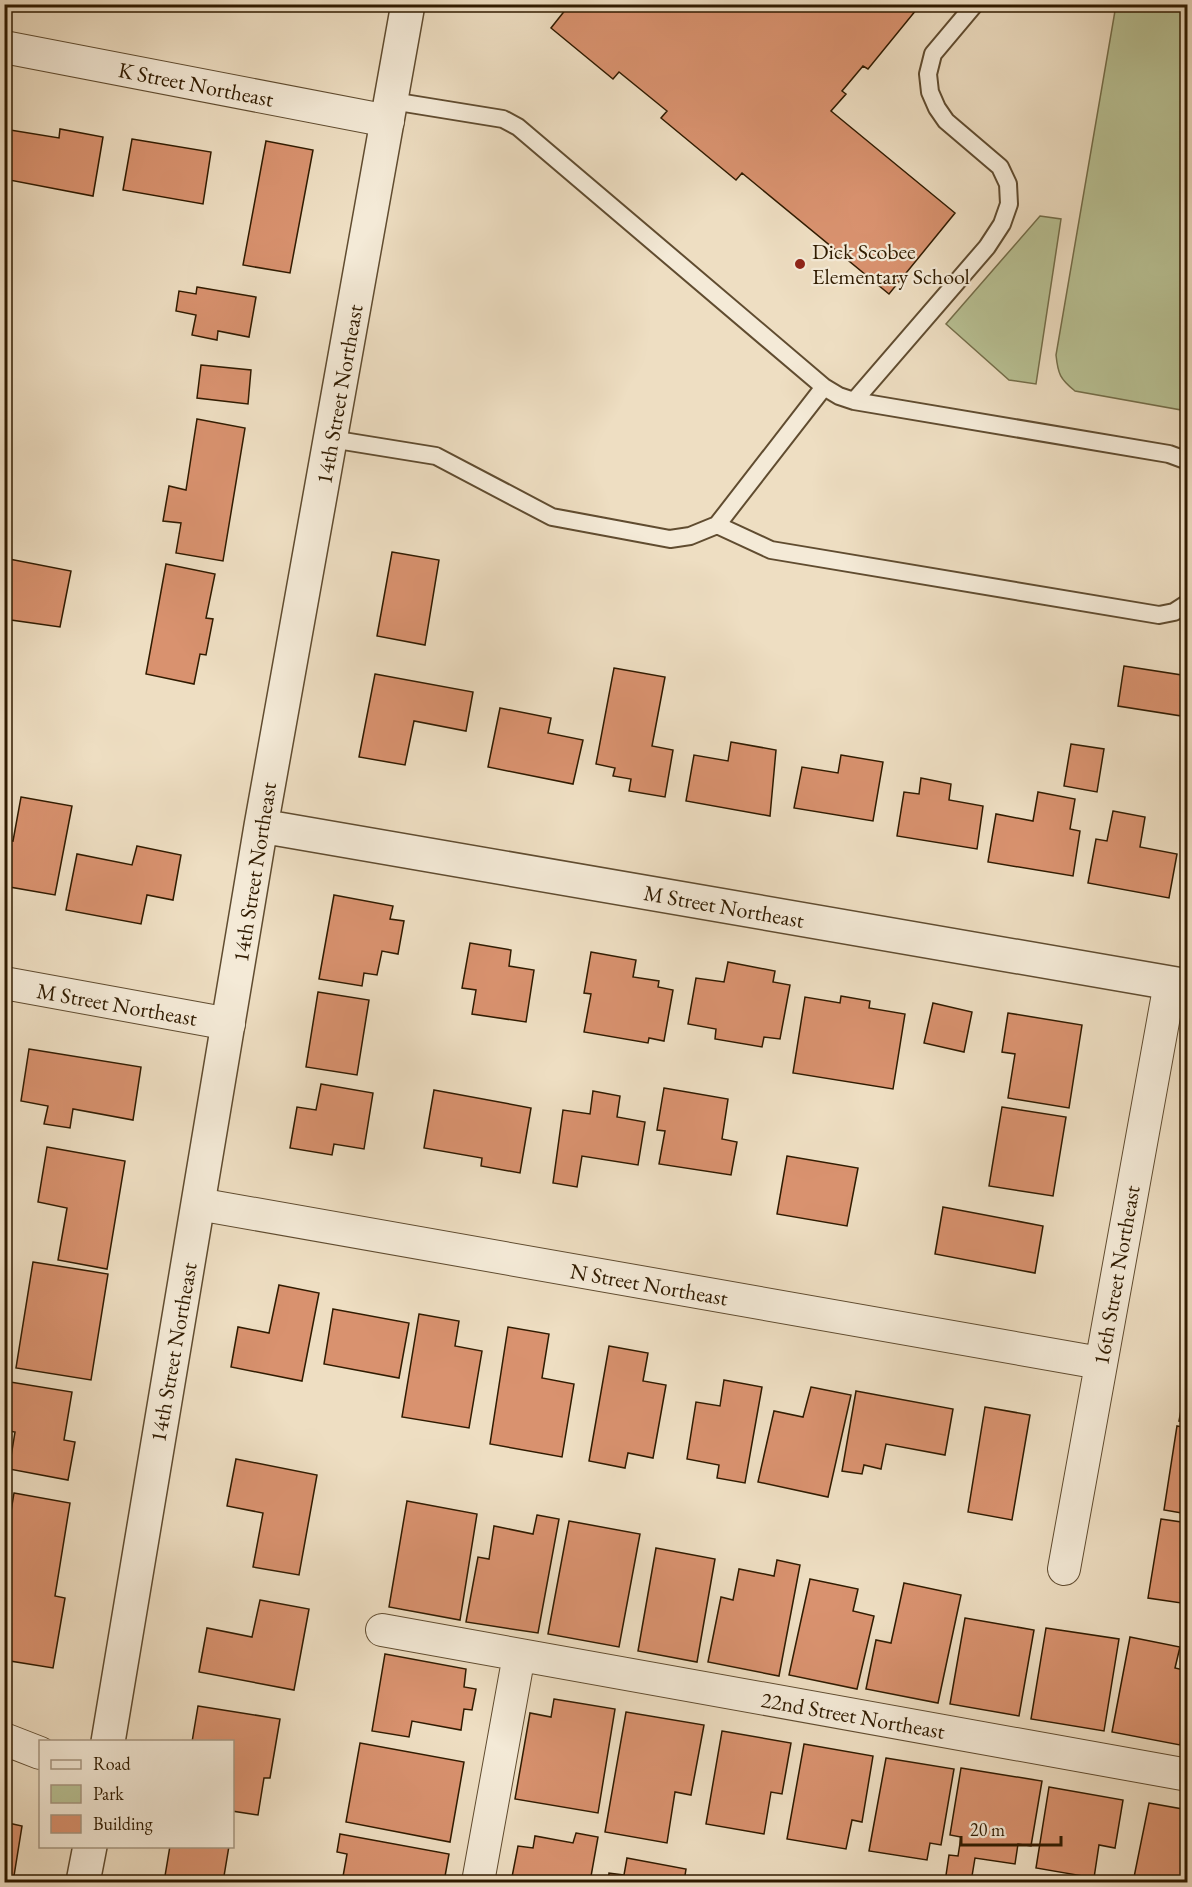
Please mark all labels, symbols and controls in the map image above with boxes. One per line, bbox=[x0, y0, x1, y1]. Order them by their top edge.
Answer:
street label: K Street Northeast bbox=[116, 55, 276, 114]
place label: Dick Scobee Elementary School bbox=[812, 237, 970, 291]
marker: Dick Scobee Elementary School bbox=[793, 257, 807, 271]
street label: 14th Street Northeast bbox=[309, 302, 370, 486]
street label: 14th Street Northeast bbox=[226, 780, 283, 964]
street label: M Street Northeast bbox=[642, 878, 806, 935]
street label: M Street Northeast bbox=[35, 976, 199, 1033]
street label: 16th Street Northeast bbox=[1086, 1183, 1147, 1367]
street label: N Street Northeast bbox=[568, 1256, 730, 1313]
street label: 14th Street Northeast bbox=[143, 1260, 204, 1444]
street label: 22nd Street Northeast bbox=[759, 1685, 947, 1746]
legend bbox=[39, 1740, 234, 1848]
text: Road bbox=[93, 1752, 132, 1775]
text: Park bbox=[93, 1782, 124, 1805]
scale bar bbox=[961, 1809, 1062, 1847]
text: Building bbox=[93, 1812, 153, 1835]
text: 20 m bbox=[970, 1818, 1005, 1841]

